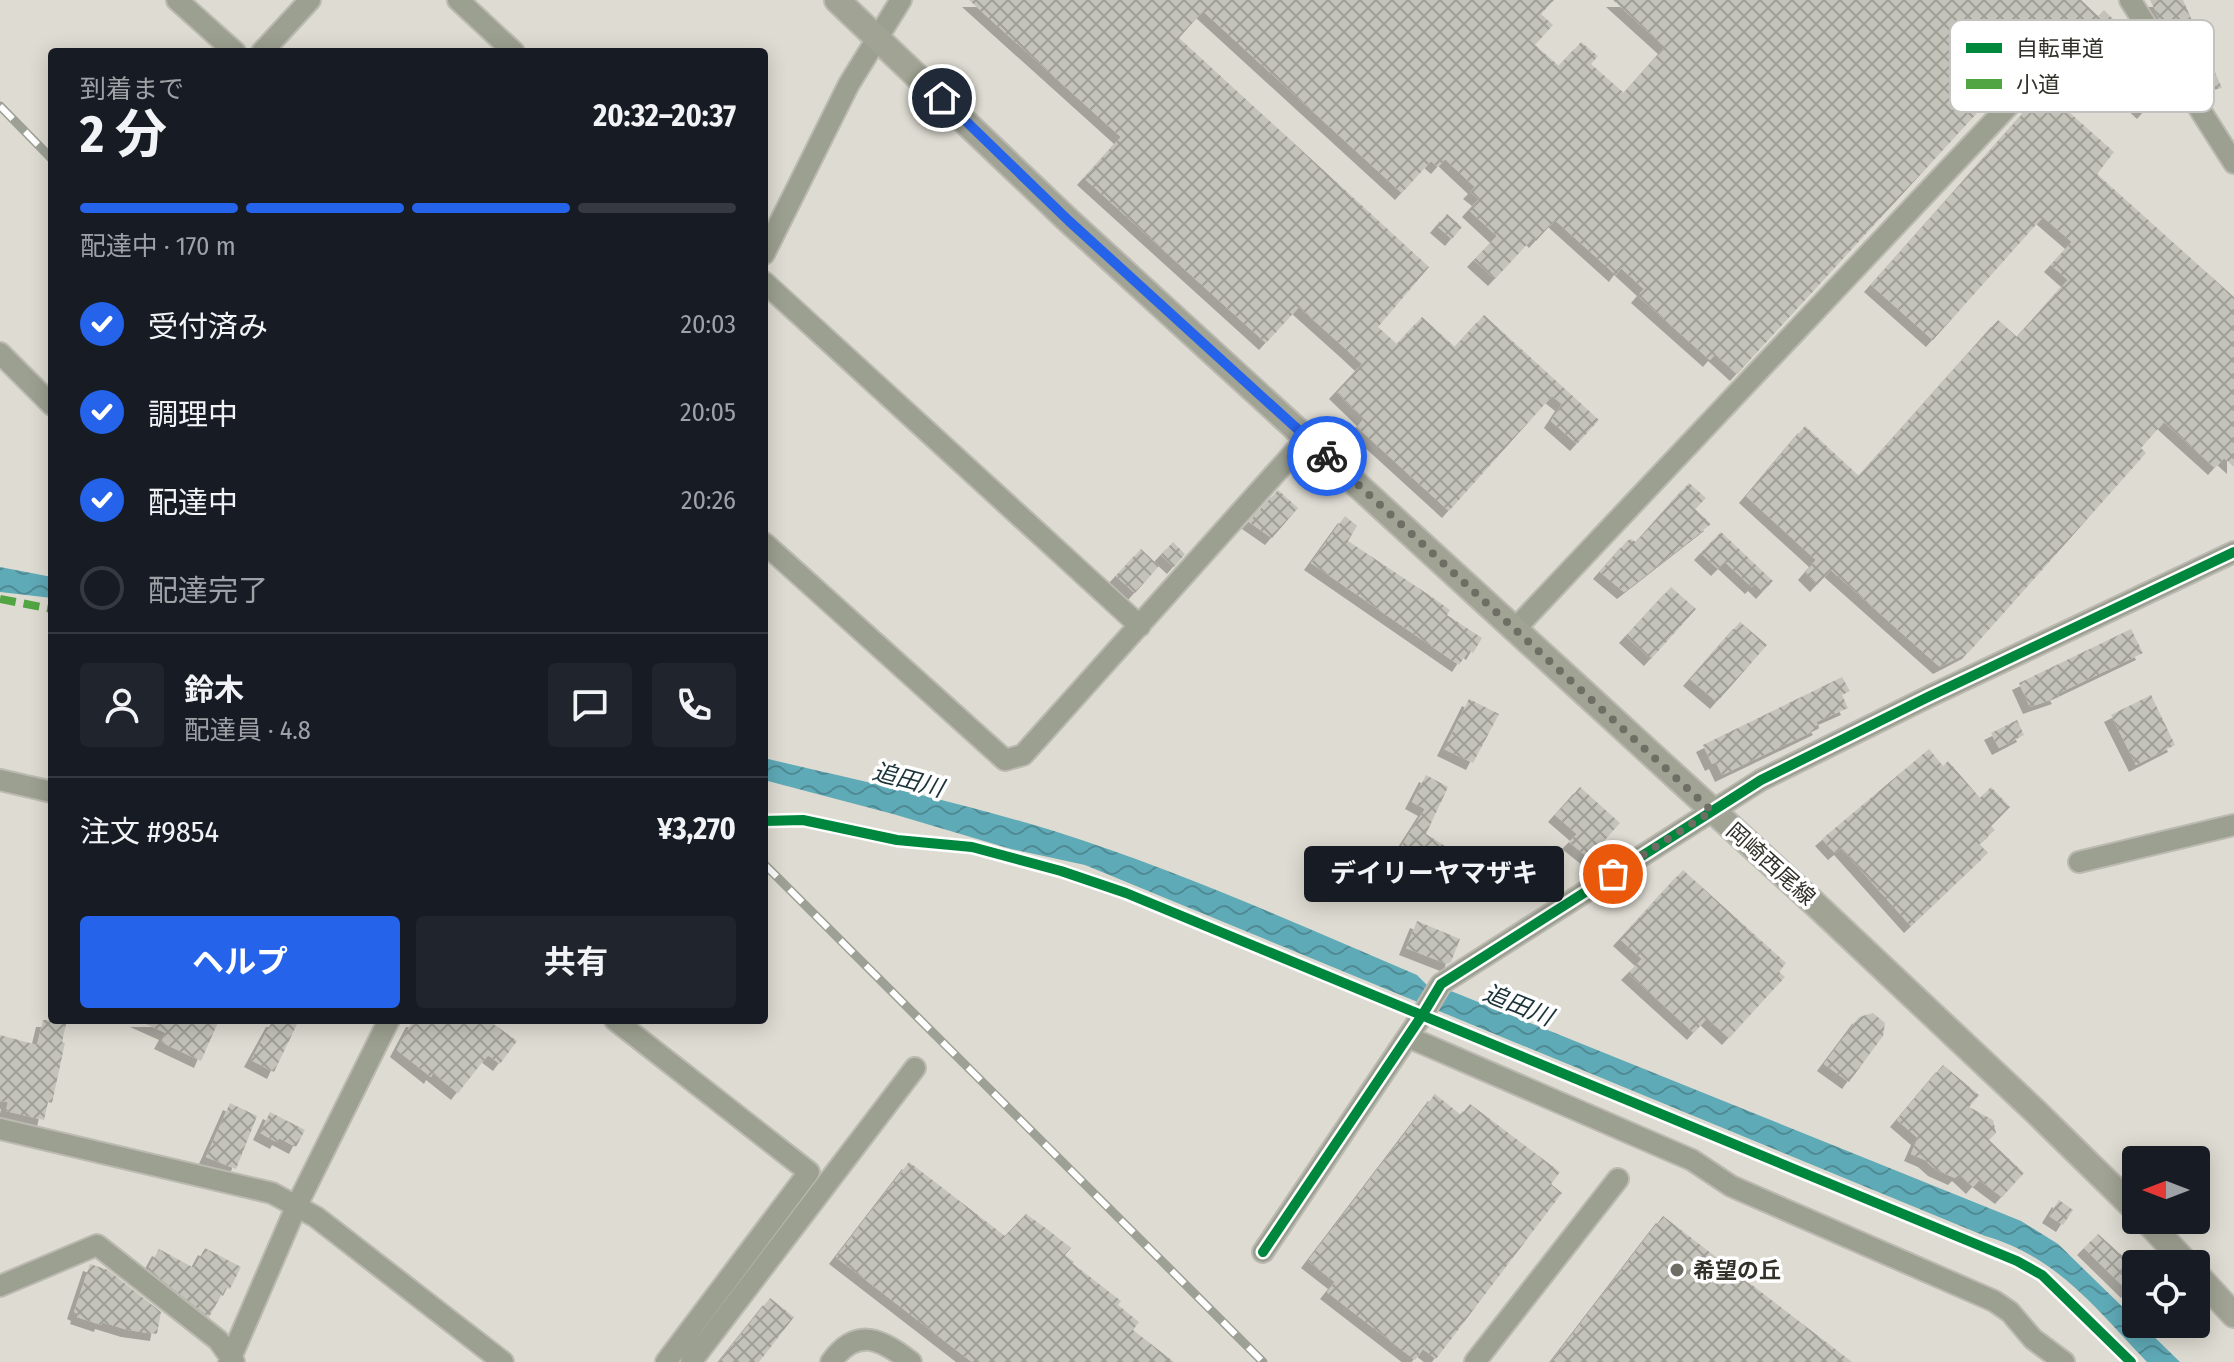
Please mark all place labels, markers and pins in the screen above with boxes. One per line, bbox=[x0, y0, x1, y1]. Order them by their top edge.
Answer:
pin bbox=[908, 64, 976, 132]
pin bbox=[1579, 840, 1647, 908]
callout: デイリーヤマザキ bbox=[1305, 846, 1565, 902]
place label: 希望の丘 bbox=[1693, 1257, 1781, 1284]
marker: 希望の丘 bbox=[1668, 1261, 1686, 1279]

